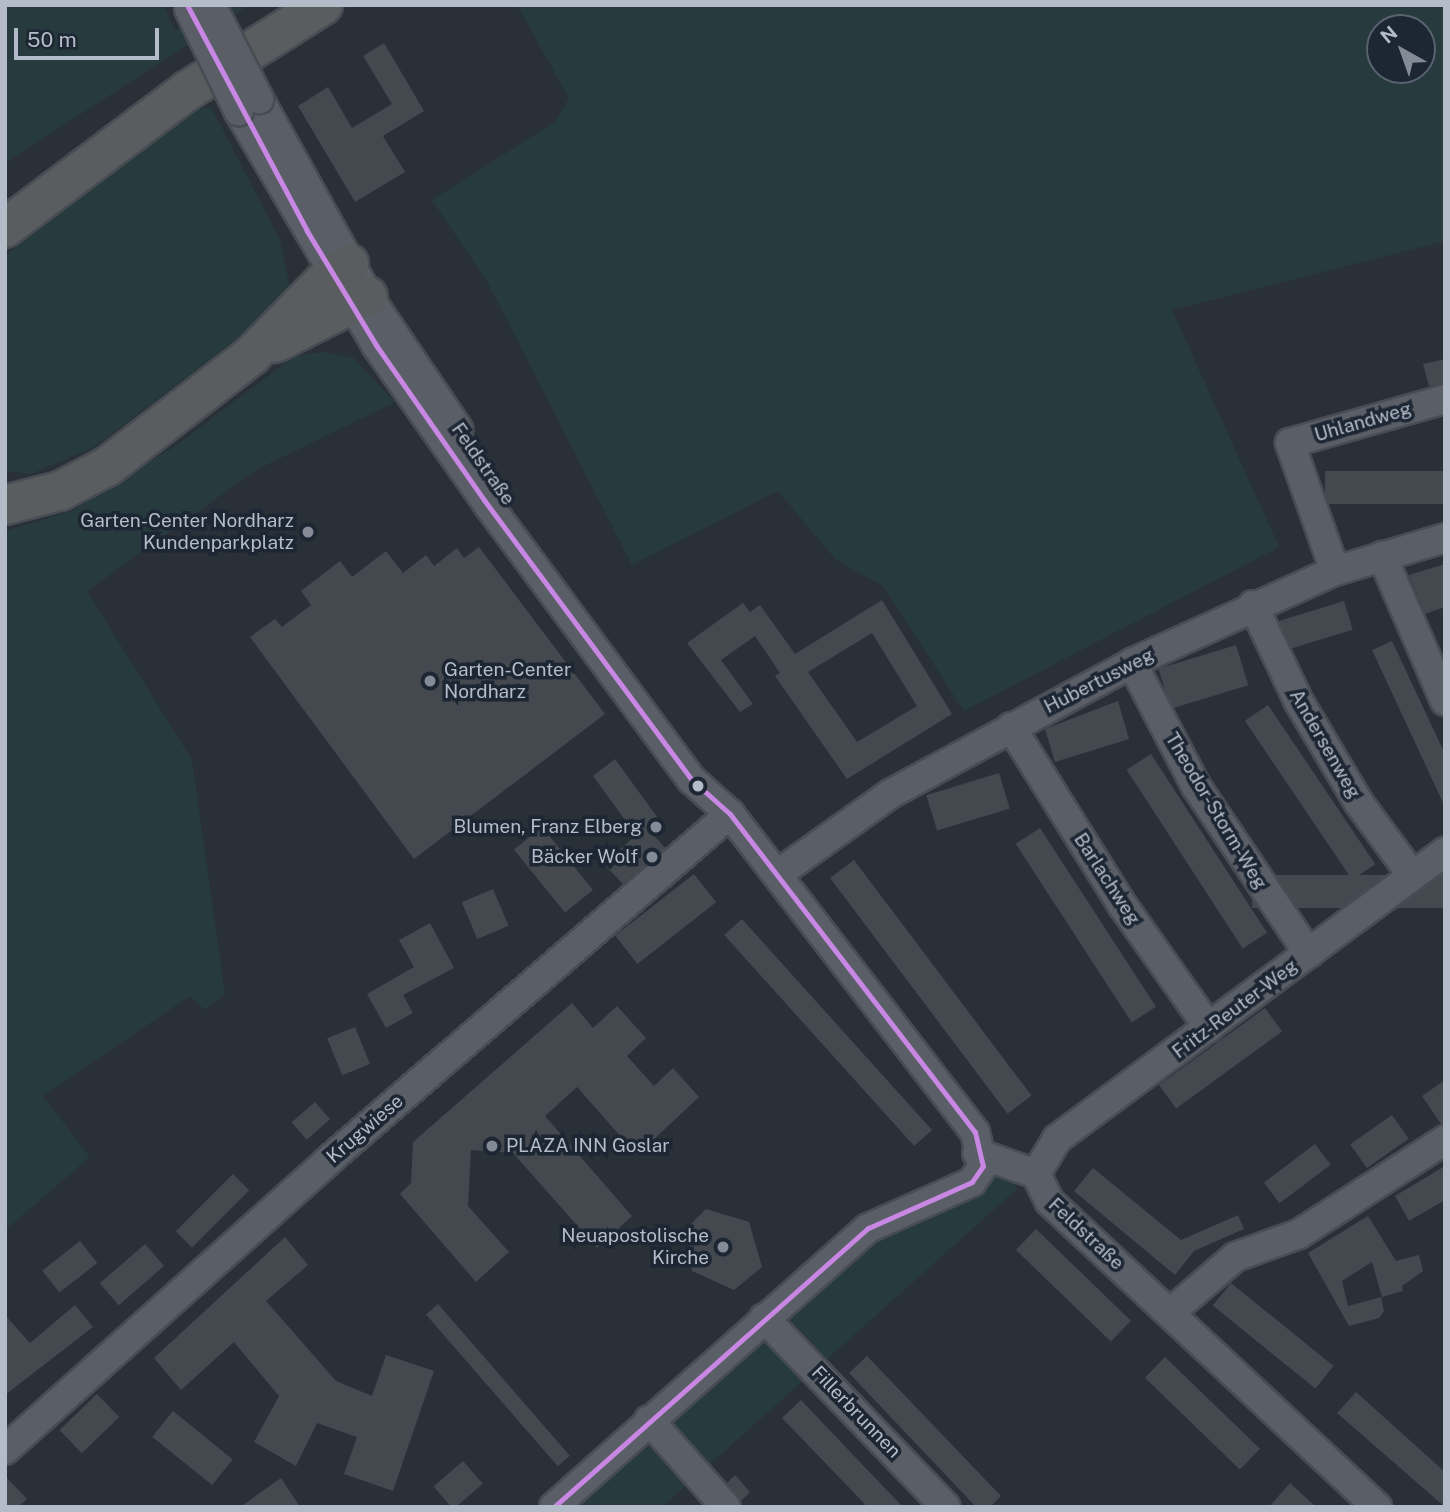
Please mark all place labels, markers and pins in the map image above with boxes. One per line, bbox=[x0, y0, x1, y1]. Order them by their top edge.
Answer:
place label: Garten-Center Nordharz Kundenparkplatz bbox=[80, 510, 294, 554]
marker: Garten-Center Nordharz Kundenparkplatz bbox=[300, 524, 316, 540]
place label: Garten-Center Nordharz bbox=[444, 659, 571, 703]
marker: Garten-Center Nordharz bbox=[422, 673, 438, 689]
unlabelled marker bbox=[691, 779, 705, 793]
place label: Blumen, Franz Elberg bbox=[453, 816, 642, 838]
marker: Blumen, Franz Elberg bbox=[648, 819, 664, 835]
place label: Bäcker Wolf bbox=[531, 846, 638, 868]
marker: Bäcker Wolf bbox=[644, 849, 660, 865]
place label: PLAZA INN Goslar bbox=[506, 1135, 670, 1157]
marker: PLAZA INN Goslar bbox=[484, 1138, 500, 1154]
place label: Neuapostolische Kirche bbox=[561, 1225, 709, 1269]
marker: Neuapostolische Kirche bbox=[715, 1239, 731, 1255]

